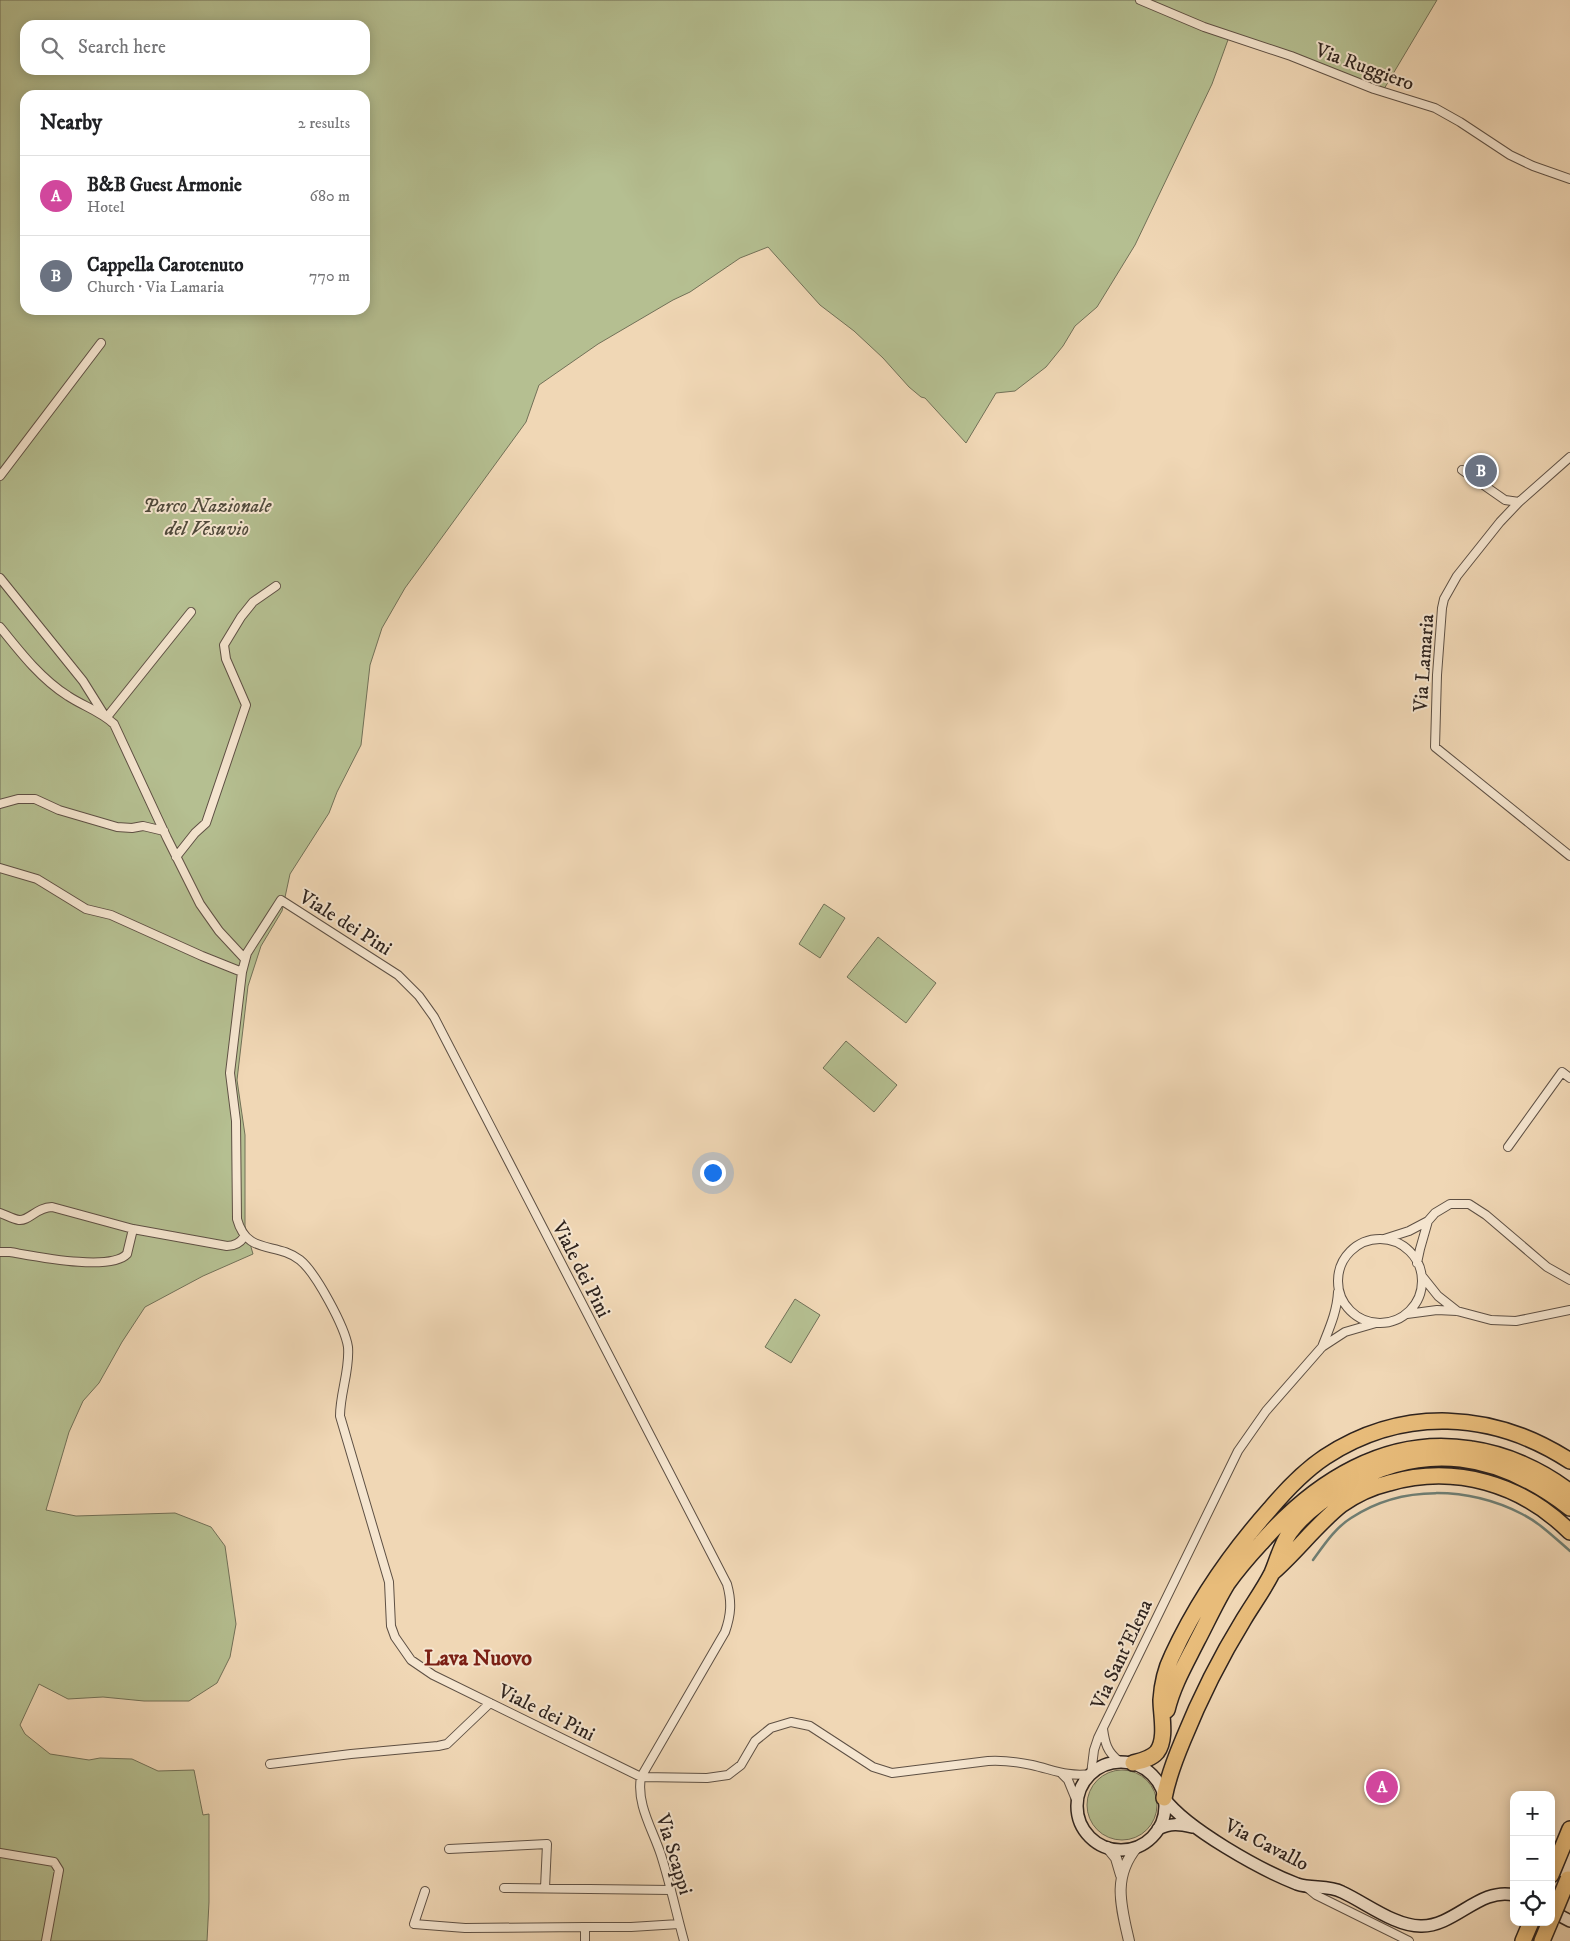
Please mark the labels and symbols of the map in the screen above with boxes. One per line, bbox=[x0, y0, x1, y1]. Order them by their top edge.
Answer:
street label: Via Ruggiero bbox=[1311, 38, 1417, 97]
pin: B bbox=[1465, 452, 1497, 490]
park label: Parco Nazionale del Vesuvio bbox=[143, 494, 272, 542]
street label: Via Lamaria bbox=[1409, 613, 1440, 714]
street label: Viale dei Pini bbox=[293, 884, 396, 962]
your location bbox=[700, 1160, 726, 1186]
street label: Viale dei Pini bbox=[545, 1216, 616, 1322]
street label: Via Sant'Elena bbox=[1086, 1595, 1159, 1715]
district label: Lava Nuovo bbox=[424, 1645, 532, 1672]
street label: Viale dei Pini bbox=[493, 1679, 599, 1748]
pin: A bbox=[1366, 1768, 1398, 1806]
street label: Via Scappi bbox=[649, 1810, 698, 1898]
street label: Via Cavallo bbox=[1219, 1813, 1313, 1877]

